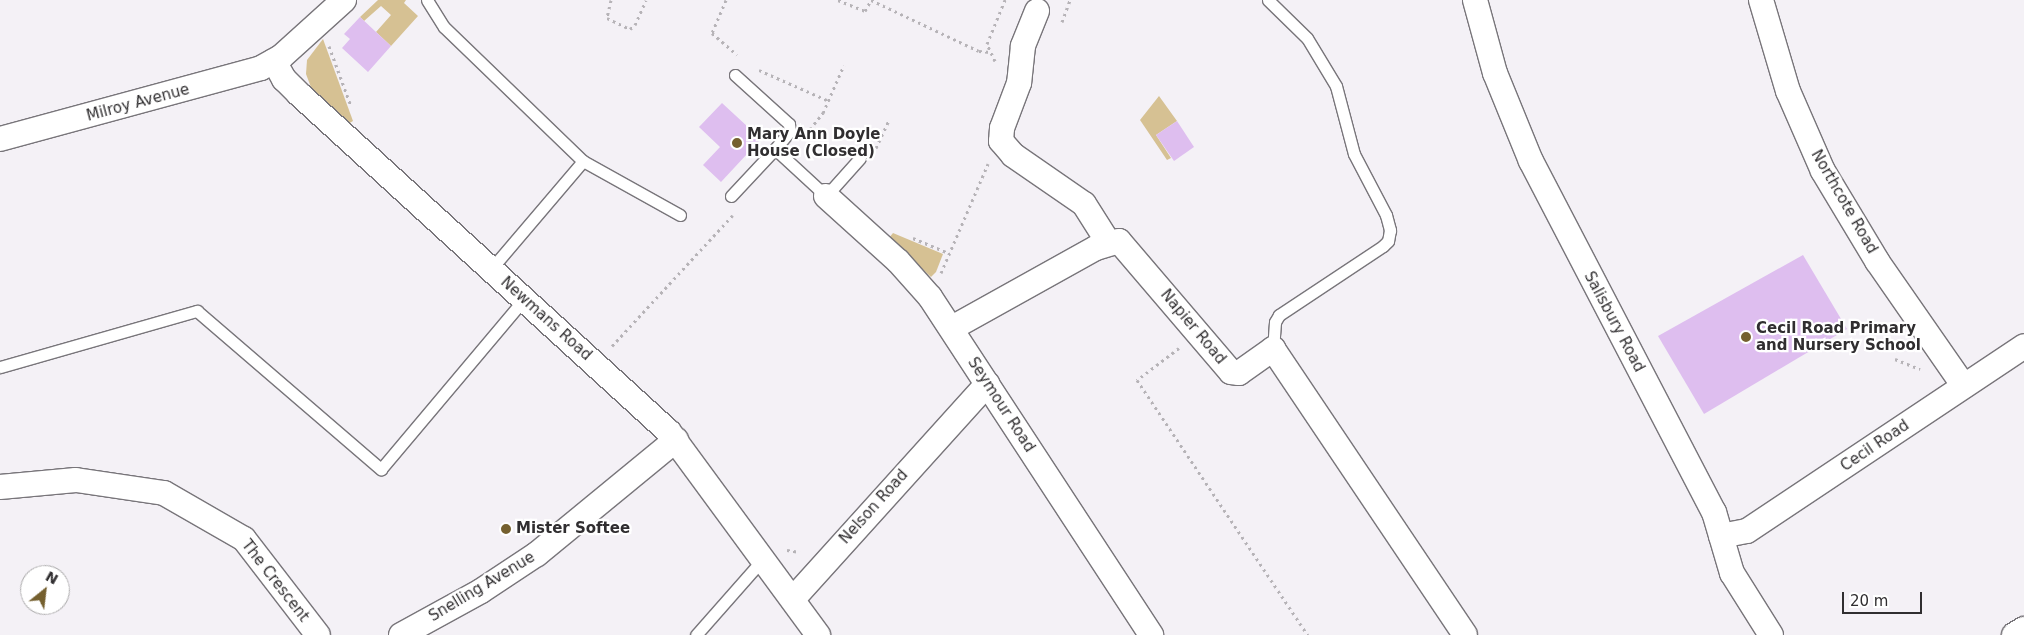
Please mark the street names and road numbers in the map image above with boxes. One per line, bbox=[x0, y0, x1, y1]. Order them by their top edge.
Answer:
street label: Milroy Avenue bbox=[85, 81, 191, 125]
street label: Northcote Road bbox=[1807, 147, 1881, 257]
street label: Salisbury Road bbox=[1580, 269, 1648, 375]
street label: Newmans Road bbox=[497, 273, 595, 365]
street label: Napier Road bbox=[1157, 286, 1229, 368]
street label: Seymour Road bbox=[964, 354, 1038, 456]
street label: Cecil Road bbox=[1837, 417, 1913, 475]
street label: Nelson Road bbox=[836, 466, 912, 548]
street label: The Crescent bbox=[237, 536, 313, 626]
street label: Snelling Avenue bbox=[426, 548, 538, 626]

